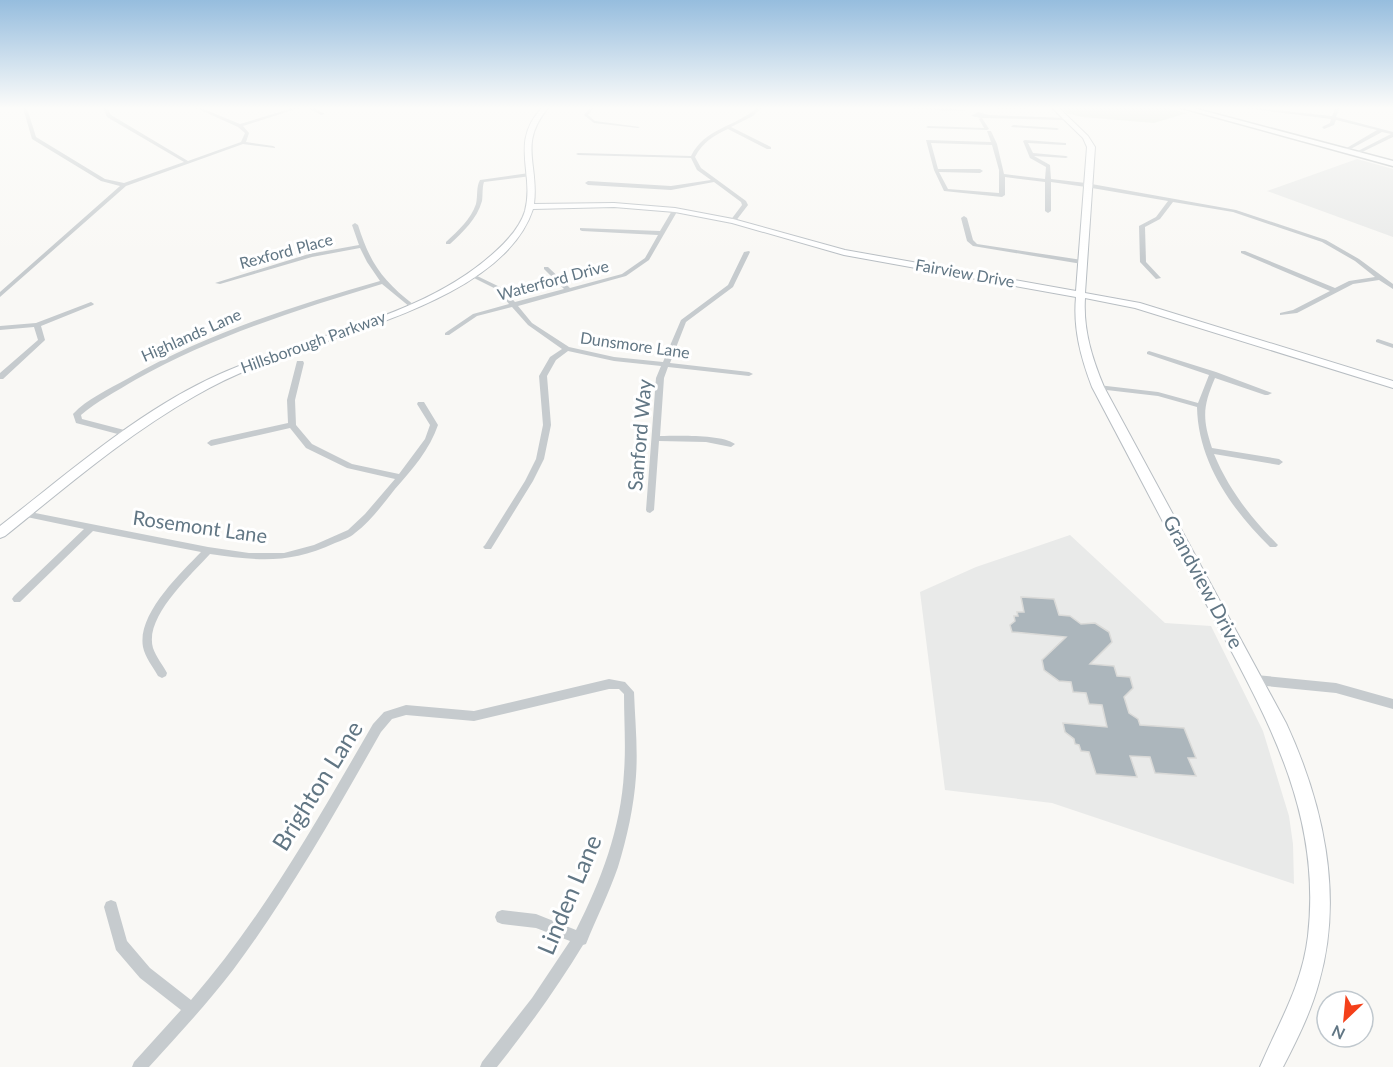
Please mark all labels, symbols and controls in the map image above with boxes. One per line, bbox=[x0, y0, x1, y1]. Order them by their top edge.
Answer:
street label: Rexford Place bbox=[237, 229, 335, 272]
street label: Fairview Drive bbox=[914, 254, 1016, 291]
street label: Waterford Drive bbox=[495, 256, 611, 304]
street label: Highlands Lane bbox=[138, 304, 244, 365]
street label: Hillsborough Parkway bbox=[238, 306, 389, 377]
street label: Dunsmore Lane bbox=[579, 327, 691, 362]
street label: Sanford Way bbox=[622, 377, 656, 492]
street label: Rosemont Lane bbox=[131, 505, 269, 547]
street label: Grandview Drive bbox=[1159, 511, 1249, 652]
street label: Brighton Lane bbox=[265, 715, 368, 855]
street label: Linden Lane bbox=[530, 830, 607, 959]
north arrow bbox=[1315, 989, 1375, 1049]
text: N bbox=[1329, 1022, 1348, 1044]

